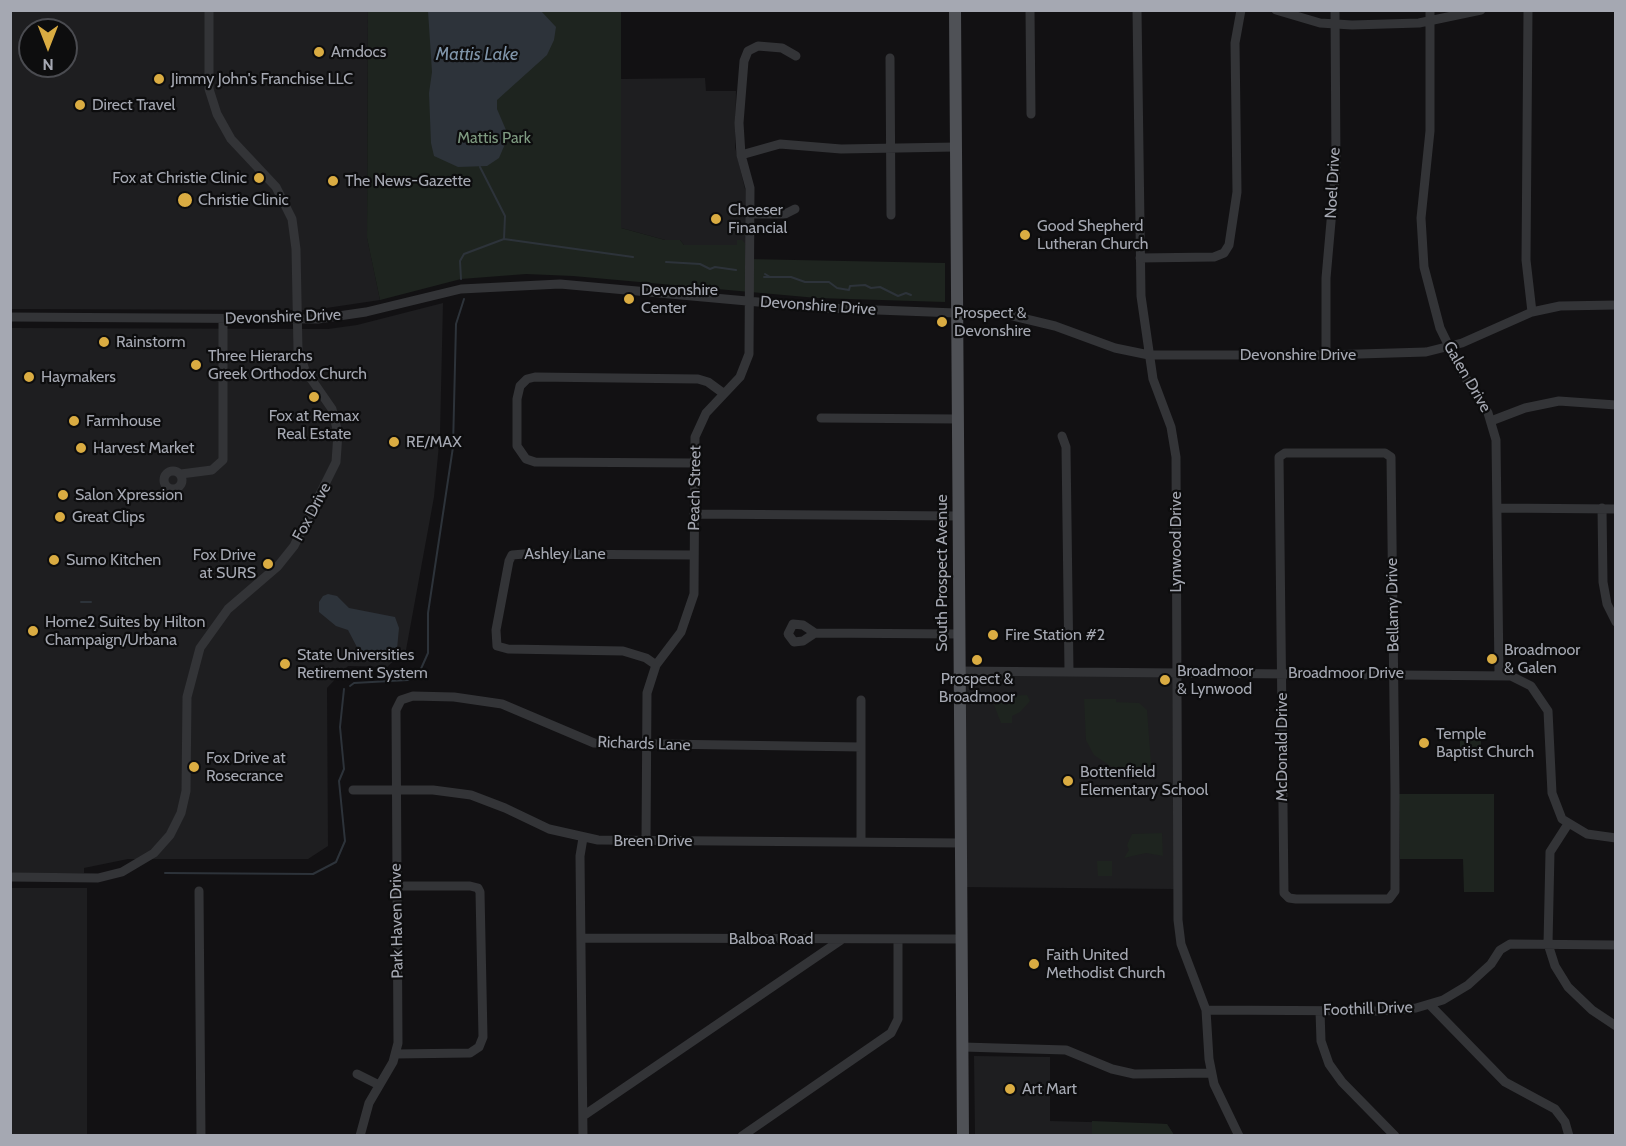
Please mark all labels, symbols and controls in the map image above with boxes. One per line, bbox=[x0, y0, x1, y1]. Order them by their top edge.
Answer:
north arrow bbox=[18, 18, 78, 78]
place label: Amdocs bbox=[331, 42, 386, 62]
water label: Mattis Lake bbox=[436, 44, 518, 66]
marker: Amdocs bbox=[312, 45, 326, 59]
text: N bbox=[42, 55, 54, 74]
place label: Jimmy John's Franchise LLC bbox=[171, 69, 353, 89]
marker: Jimmy John's Franchise LLC bbox=[152, 72, 166, 86]
place label: Direct Travel bbox=[92, 95, 175, 115]
marker: Direct Travel bbox=[73, 98, 87, 112]
park label: Mattis Park bbox=[457, 128, 531, 148]
street label: Noel Drive bbox=[1322, 147, 1344, 219]
place label: Fox at Christie Clinic bbox=[112, 168, 247, 188]
marker: Fox at Christie Clinic bbox=[252, 171, 266, 185]
place label: The News-Gazette bbox=[345, 171, 471, 191]
marker: The News-Gazette bbox=[326, 174, 340, 188]
place label: Christie Clinic bbox=[198, 190, 289, 210]
marker: Christie Clinic bbox=[176, 191, 194, 209]
place label: Cheeser Financial bbox=[728, 200, 787, 238]
marker: Cheeser Financial bbox=[709, 212, 723, 226]
place label: Good Shepherd Lutheran Church bbox=[1037, 216, 1148, 254]
marker: Good Shepherd Lutheran Church bbox=[1018, 228, 1032, 242]
place label: Devonshire Center bbox=[641, 280, 718, 318]
marker: Devonshire Center bbox=[622, 292, 636, 306]
street label: Devonshire Drive bbox=[759, 292, 877, 320]
place label: Prospect & Devonshire bbox=[954, 303, 1031, 341]
street label: Devonshire Drive bbox=[225, 305, 341, 329]
marker: Prospect & Devonshire bbox=[935, 315, 949, 329]
place label: Rainstorm bbox=[116, 332, 185, 352]
marker: Rainstorm bbox=[97, 335, 111, 349]
street label: Galen Drive bbox=[1439, 338, 1495, 416]
street label: Devonshire Drive bbox=[1240, 345, 1356, 365]
place label: Three Hierarchs Greek Orthodox Church bbox=[208, 346, 367, 384]
marker: Three Hierarchs Greek Orthodox Church bbox=[189, 358, 203, 372]
place label: Haymakers bbox=[41, 367, 116, 387]
marker: Haymakers bbox=[22, 370, 36, 384]
marker: Fox at Remax Real Estate bbox=[307, 390, 321, 404]
place label: Fox at Remax Real Estate bbox=[269, 406, 359, 444]
place label: Farmhouse bbox=[86, 411, 161, 431]
marker: Farmhouse bbox=[67, 414, 81, 428]
place label: RE/MAX bbox=[406, 432, 462, 452]
marker: RE/MAX bbox=[387, 435, 401, 449]
place label: Harvest Market bbox=[93, 438, 194, 458]
marker: Harvest Market bbox=[74, 441, 88, 455]
street label: Peach Street bbox=[685, 445, 705, 531]
street label: Fox Drive bbox=[289, 480, 335, 544]
place label: Salon Xpression bbox=[75, 485, 183, 505]
marker: Salon Xpression bbox=[56, 488, 70, 502]
street label: Lynwood Drive bbox=[1166, 491, 1186, 593]
street label: South Prospect Avenue bbox=[932, 494, 952, 652]
place label: Great Clips bbox=[72, 507, 145, 527]
marker: Great Clips bbox=[53, 510, 67, 524]
street label: Ashley Lane bbox=[524, 544, 606, 564]
place label: Fox Drive at SURS bbox=[193, 545, 256, 583]
place label: Sumo Kitchen bbox=[66, 550, 161, 570]
marker: Sumo Kitchen bbox=[47, 553, 61, 567]
marker: Fox Drive at SURS bbox=[261, 557, 275, 571]
street label: Bellamy Drive bbox=[1383, 558, 1403, 652]
place label: Home2 Suites by Hilton Champaign/Urbana bbox=[45, 612, 205, 650]
marker: Home2 Suites by Hilton Champaign/Urbana bbox=[26, 624, 40, 638]
place label: Fire Station #2 bbox=[1005, 625, 1105, 645]
marker: Fire Station #2 bbox=[986, 628, 1000, 642]
place label: Broadmoor & Galen bbox=[1504, 640, 1580, 678]
place label: State Universities Retirement System bbox=[297, 645, 428, 683]
marker: Broadmoor & Galen bbox=[1485, 652, 1499, 666]
marker: Prospect & Broadmoor bbox=[970, 653, 984, 667]
marker: State Universities Retirement System bbox=[278, 657, 292, 671]
place label: Broadmoor & Lynwood bbox=[1177, 661, 1253, 699]
street label: Broadmoor Drive bbox=[1288, 663, 1404, 683]
place label: Prospect & Broadmoor bbox=[939, 669, 1015, 707]
marker: Broadmoor & Lynwood bbox=[1158, 673, 1172, 687]
street label: McDonald Drive bbox=[1272, 693, 1292, 801]
place label: Temple Baptist Church bbox=[1436, 724, 1534, 762]
street label: Richards Lane bbox=[597, 733, 691, 755]
marker: Temple Baptist Church bbox=[1417, 736, 1431, 750]
place label: Fox Drive at Rosecrance bbox=[206, 748, 286, 786]
marker: Fox Drive at Rosecrance bbox=[187, 760, 201, 774]
place label: Bottenfield Elementary School bbox=[1080, 762, 1208, 800]
marker: Bottenfield Elementary School bbox=[1061, 774, 1075, 788]
street label: Breen Drive bbox=[613, 831, 693, 851]
street label: Park Haven Drive bbox=[386, 863, 408, 979]
street label: Balboa Road bbox=[729, 929, 813, 949]
place label: Faith United Methodist Church bbox=[1046, 945, 1165, 983]
marker: Faith United Methodist Church bbox=[1027, 957, 1041, 971]
street label: Foothill Drive bbox=[1323, 998, 1413, 1020]
place label: Art Mart bbox=[1022, 1079, 1077, 1099]
marker: Art Mart bbox=[1003, 1082, 1017, 1096]

